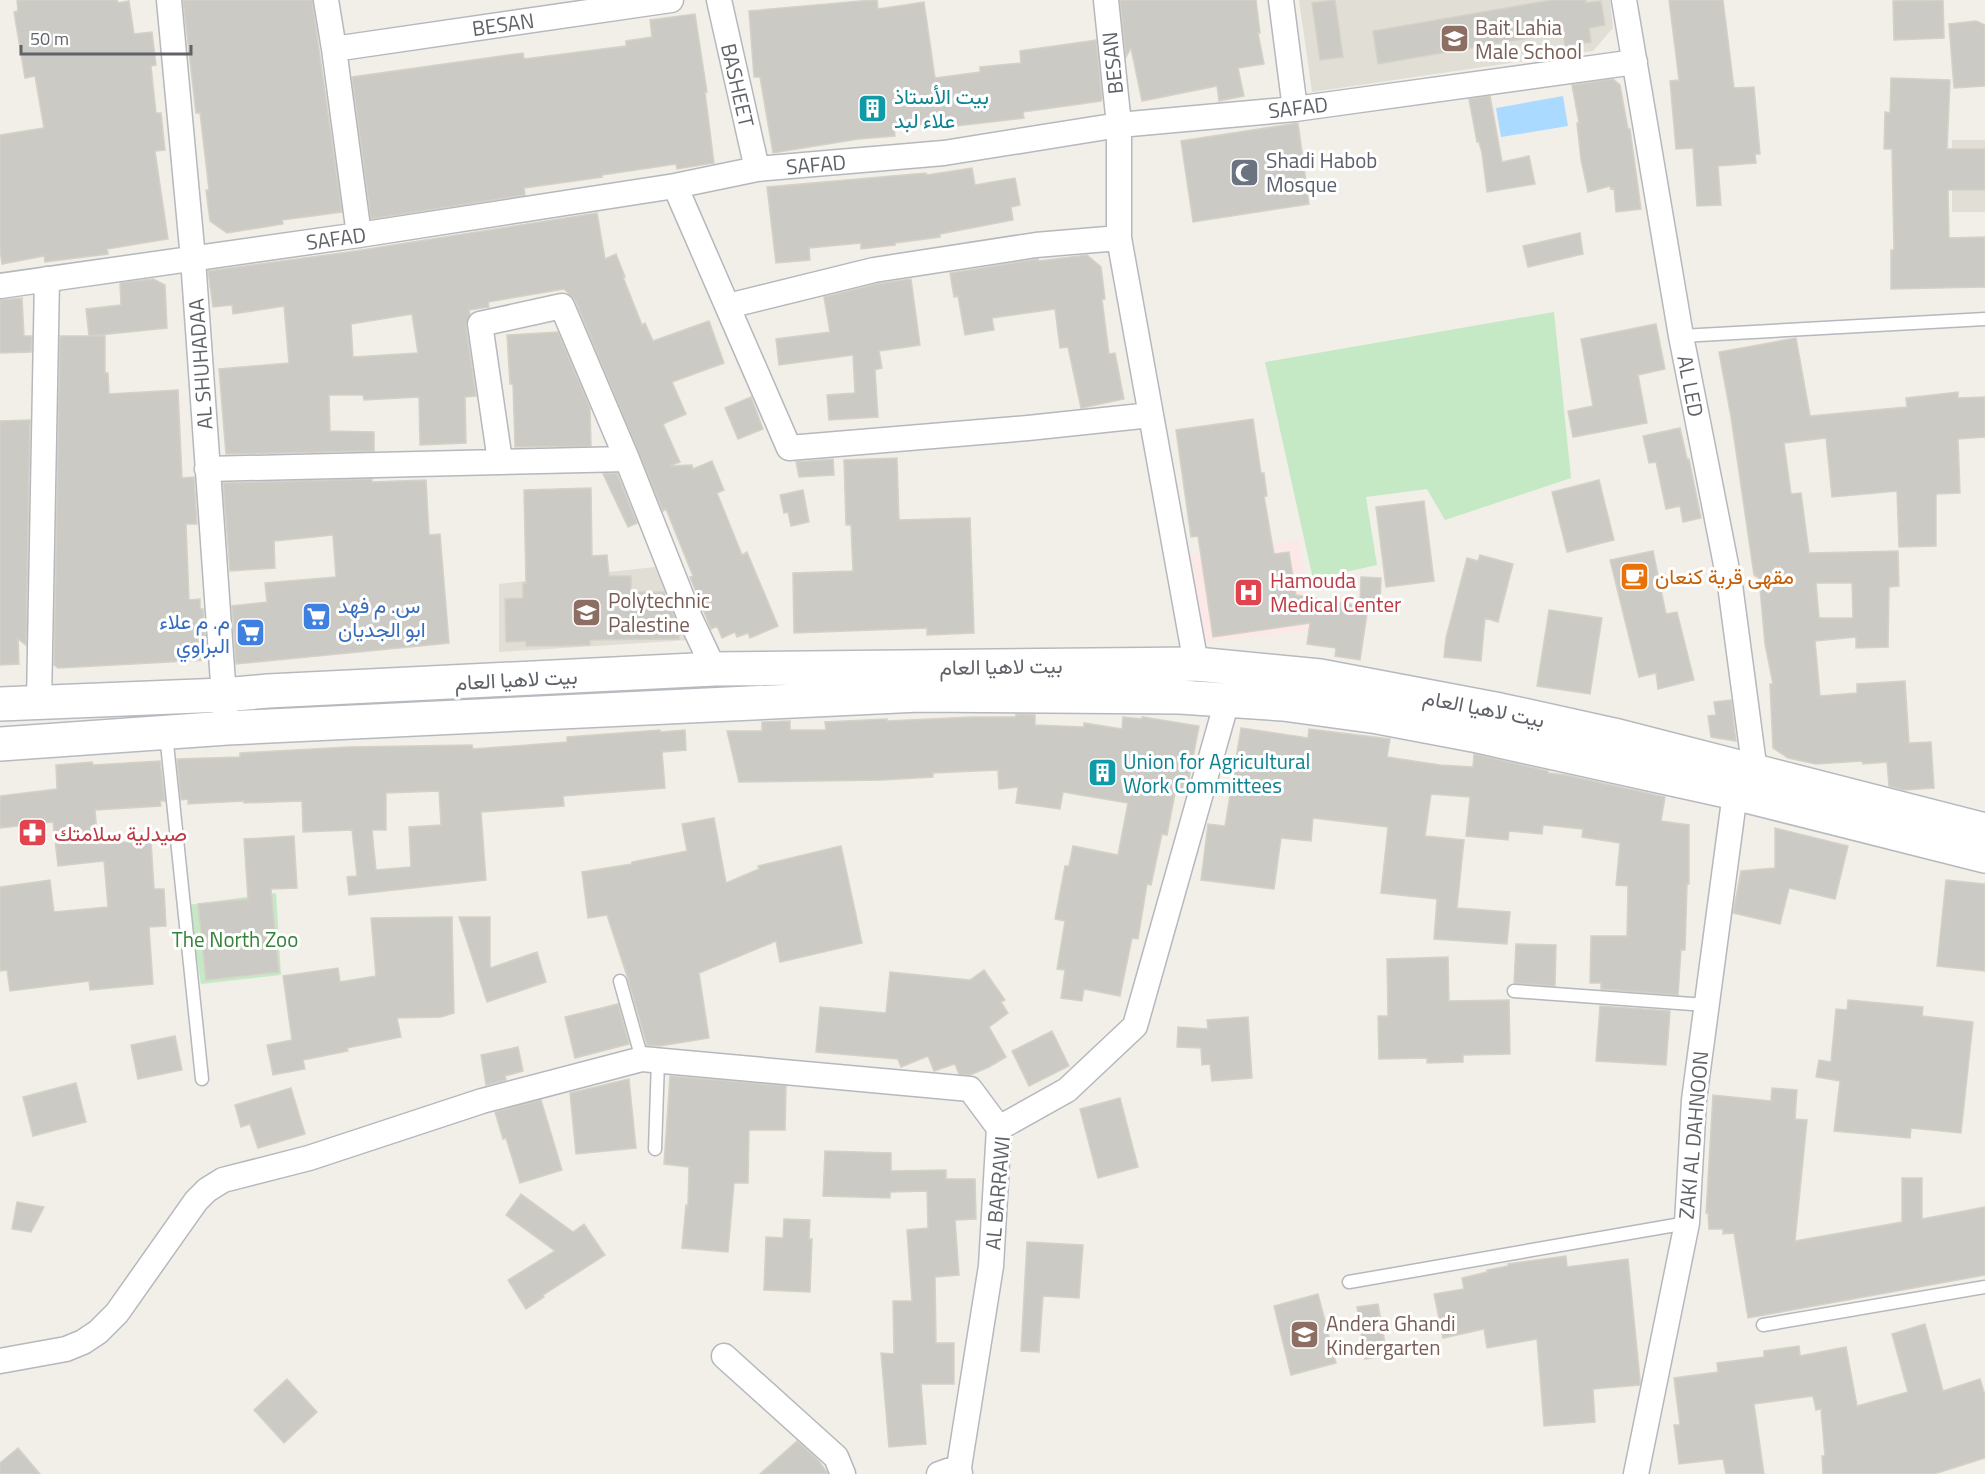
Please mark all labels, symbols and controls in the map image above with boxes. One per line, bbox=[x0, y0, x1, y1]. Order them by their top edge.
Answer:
street label: BESAN bbox=[470, 4, 536, 44]
place label: Bait Lahia Male School bbox=[1475, 11, 1582, 67]
scale bar bbox=[21, 18, 190, 56]
school or university icon: Bait Lahia Male School bbox=[1438, 23, 1470, 55]
text: 50 m bbox=[30, 25, 69, 52]
street label: BESAN bbox=[1093, 30, 1131, 96]
street label: BASHEET bbox=[713, 40, 763, 130]
place label: بيت الأستاذ علاء لبد bbox=[894, 80, 989, 136]
street label: SAFAD bbox=[1266, 87, 1330, 127]
building icon: بيت الأستاذ علاء لبد bbox=[857, 92, 889, 124]
place label: Shadi Habob Mosque bbox=[1266, 144, 1377, 200]
street label: SAFAD bbox=[785, 145, 847, 183]
mosque icon: Shadi Habob Mosque bbox=[1229, 156, 1261, 188]
street label: SAFAD bbox=[304, 218, 368, 258]
street label: AL SHUHADAA bbox=[179, 297, 221, 431]
street label: AL LED bbox=[1669, 352, 1713, 420]
cafe icon: مقهى قرية كنعان bbox=[1618, 560, 1650, 592]
place label: مقهى قرية كنعان bbox=[1655, 560, 1794, 592]
place label: Hamouda Medical Center bbox=[1270, 564, 1401, 620]
hospital icon: Hamouda Medical Center bbox=[1233, 576, 1265, 608]
place label: Polytechnic Palestine bbox=[608, 584, 710, 640]
place label: س. م فهد ابو الجديان bbox=[338, 589, 426, 645]
school or university icon: Polytechnic Palestine bbox=[571, 596, 603, 628]
supermarket icon: س. م فهد ابو الجديان bbox=[301, 601, 333, 633]
place label: م. م علاء البراوي bbox=[159, 605, 230, 663]
supermarket icon: م. م علاء البراوي bbox=[235, 617, 267, 649]
street label: بيت لاهيا العام bbox=[939, 649, 1063, 683]
street label: بيت لاهيا العام bbox=[454, 660, 578, 698]
street label: بيت لاهيا العام bbox=[1421, 681, 1547, 735]
place label: Union for Agricultural Work Committees bbox=[1123, 745, 1310, 801]
building icon: Union for Agricultural Work Committees bbox=[1086, 757, 1118, 789]
pharmacy icon: صيدلية سلامتك bbox=[17, 817, 49, 849]
place label: صيدلية سلامتك bbox=[54, 817, 187, 849]
park label: The North Zoo bbox=[172, 923, 298, 955]
street label: ZAKI AL DAHNOON bbox=[1670, 1050, 1716, 1220]
street label: AL BARRAWI bbox=[976, 1135, 1018, 1251]
place label: Andera Ghandi Kindergarten bbox=[1326, 1307, 1456, 1363]
school or university icon: Andera Ghandi Kindergarten bbox=[1289, 1319, 1321, 1351]

